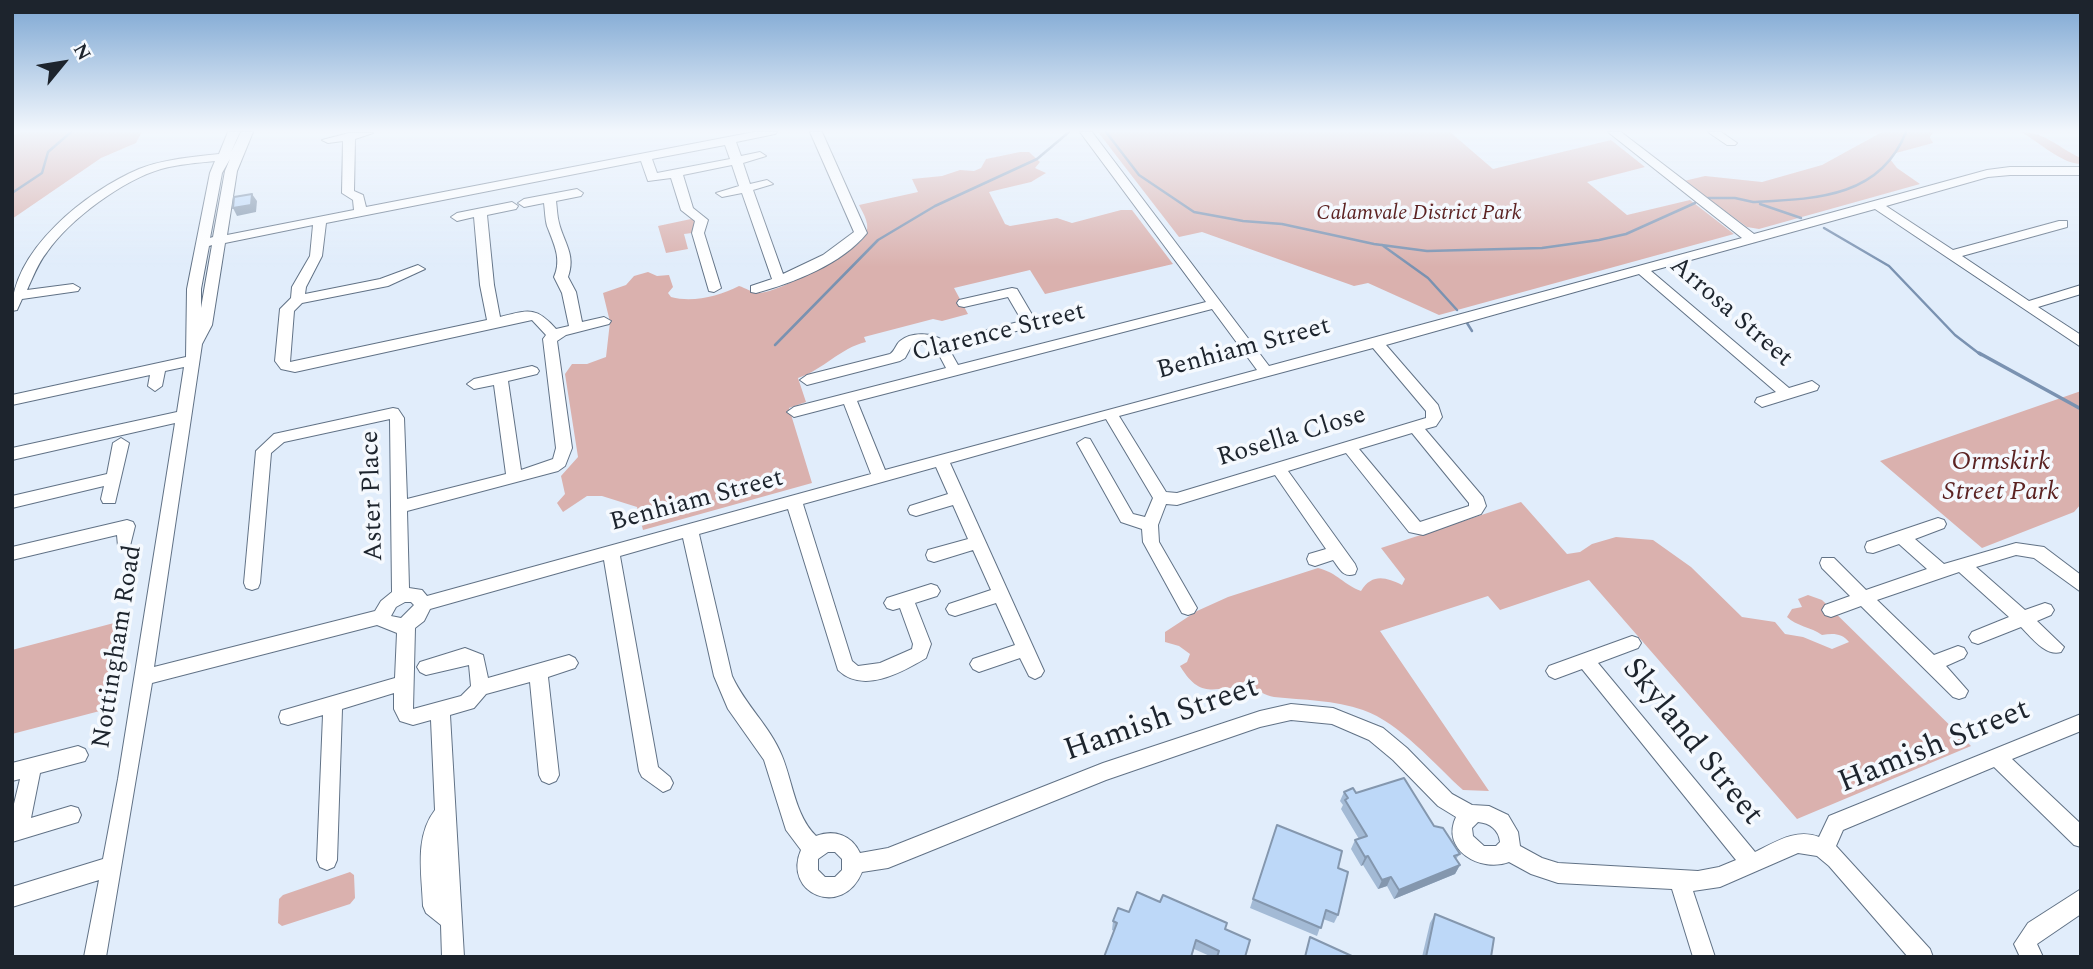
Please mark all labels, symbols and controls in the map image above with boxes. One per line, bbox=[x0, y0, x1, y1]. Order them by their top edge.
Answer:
north arrow bbox=[28, 28, 98, 98]
text: N bbox=[65, 38, 98, 66]
park label: Calamvale District Park bbox=[1316, 202, 1522, 228]
street label: Arrosa Street bbox=[1662, 251, 1798, 375]
street label: Clarence Street bbox=[909, 297, 1089, 371]
street label: Benhiam Street bbox=[1154, 312, 1334, 388]
street label: Rosella Close bbox=[1214, 401, 1370, 475]
street label: Aster Place bbox=[356, 430, 392, 562]
park label: Ormskirk Street Park bbox=[1943, 448, 2059, 510]
street label: Benhiam Street bbox=[607, 464, 787, 540]
street label: Nottingham Road bbox=[88, 543, 150, 751]
street label: Skyland Street bbox=[1612, 652, 1770, 834]
street label: Hamish Street bbox=[1060, 670, 1264, 772]
street label: Hamish Street bbox=[1834, 692, 2036, 804]

